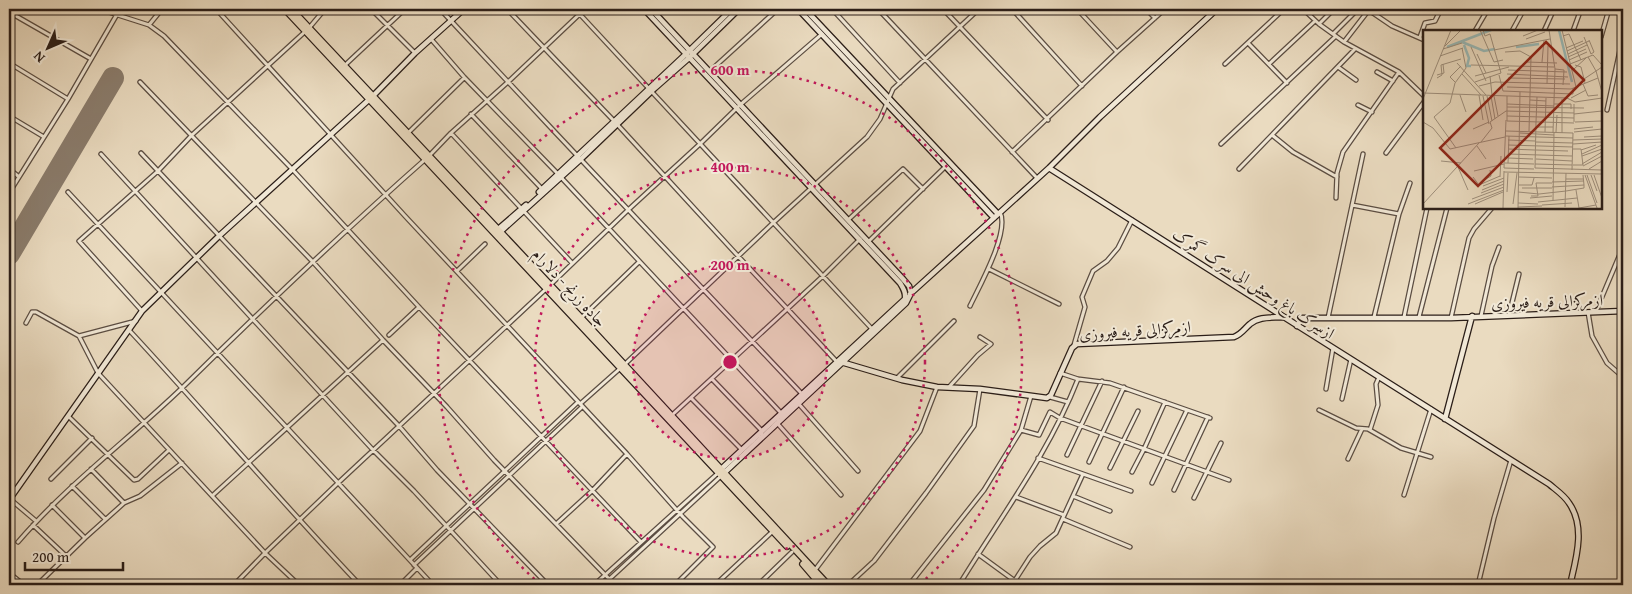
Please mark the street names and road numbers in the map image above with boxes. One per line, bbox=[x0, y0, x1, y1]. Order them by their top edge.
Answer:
street label: ازسرک باغ وحش الی سرک گمرک bbox=[1167, 221, 1340, 346]
street label: جاده زرنج - دلارام bbox=[525, 242, 613, 334]
street label: ازمرکزالی قریه فیروزی bbox=[1491, 287, 1603, 315]
street label: ازمرکزالی قریه فیروزی bbox=[1078, 314, 1192, 346]

